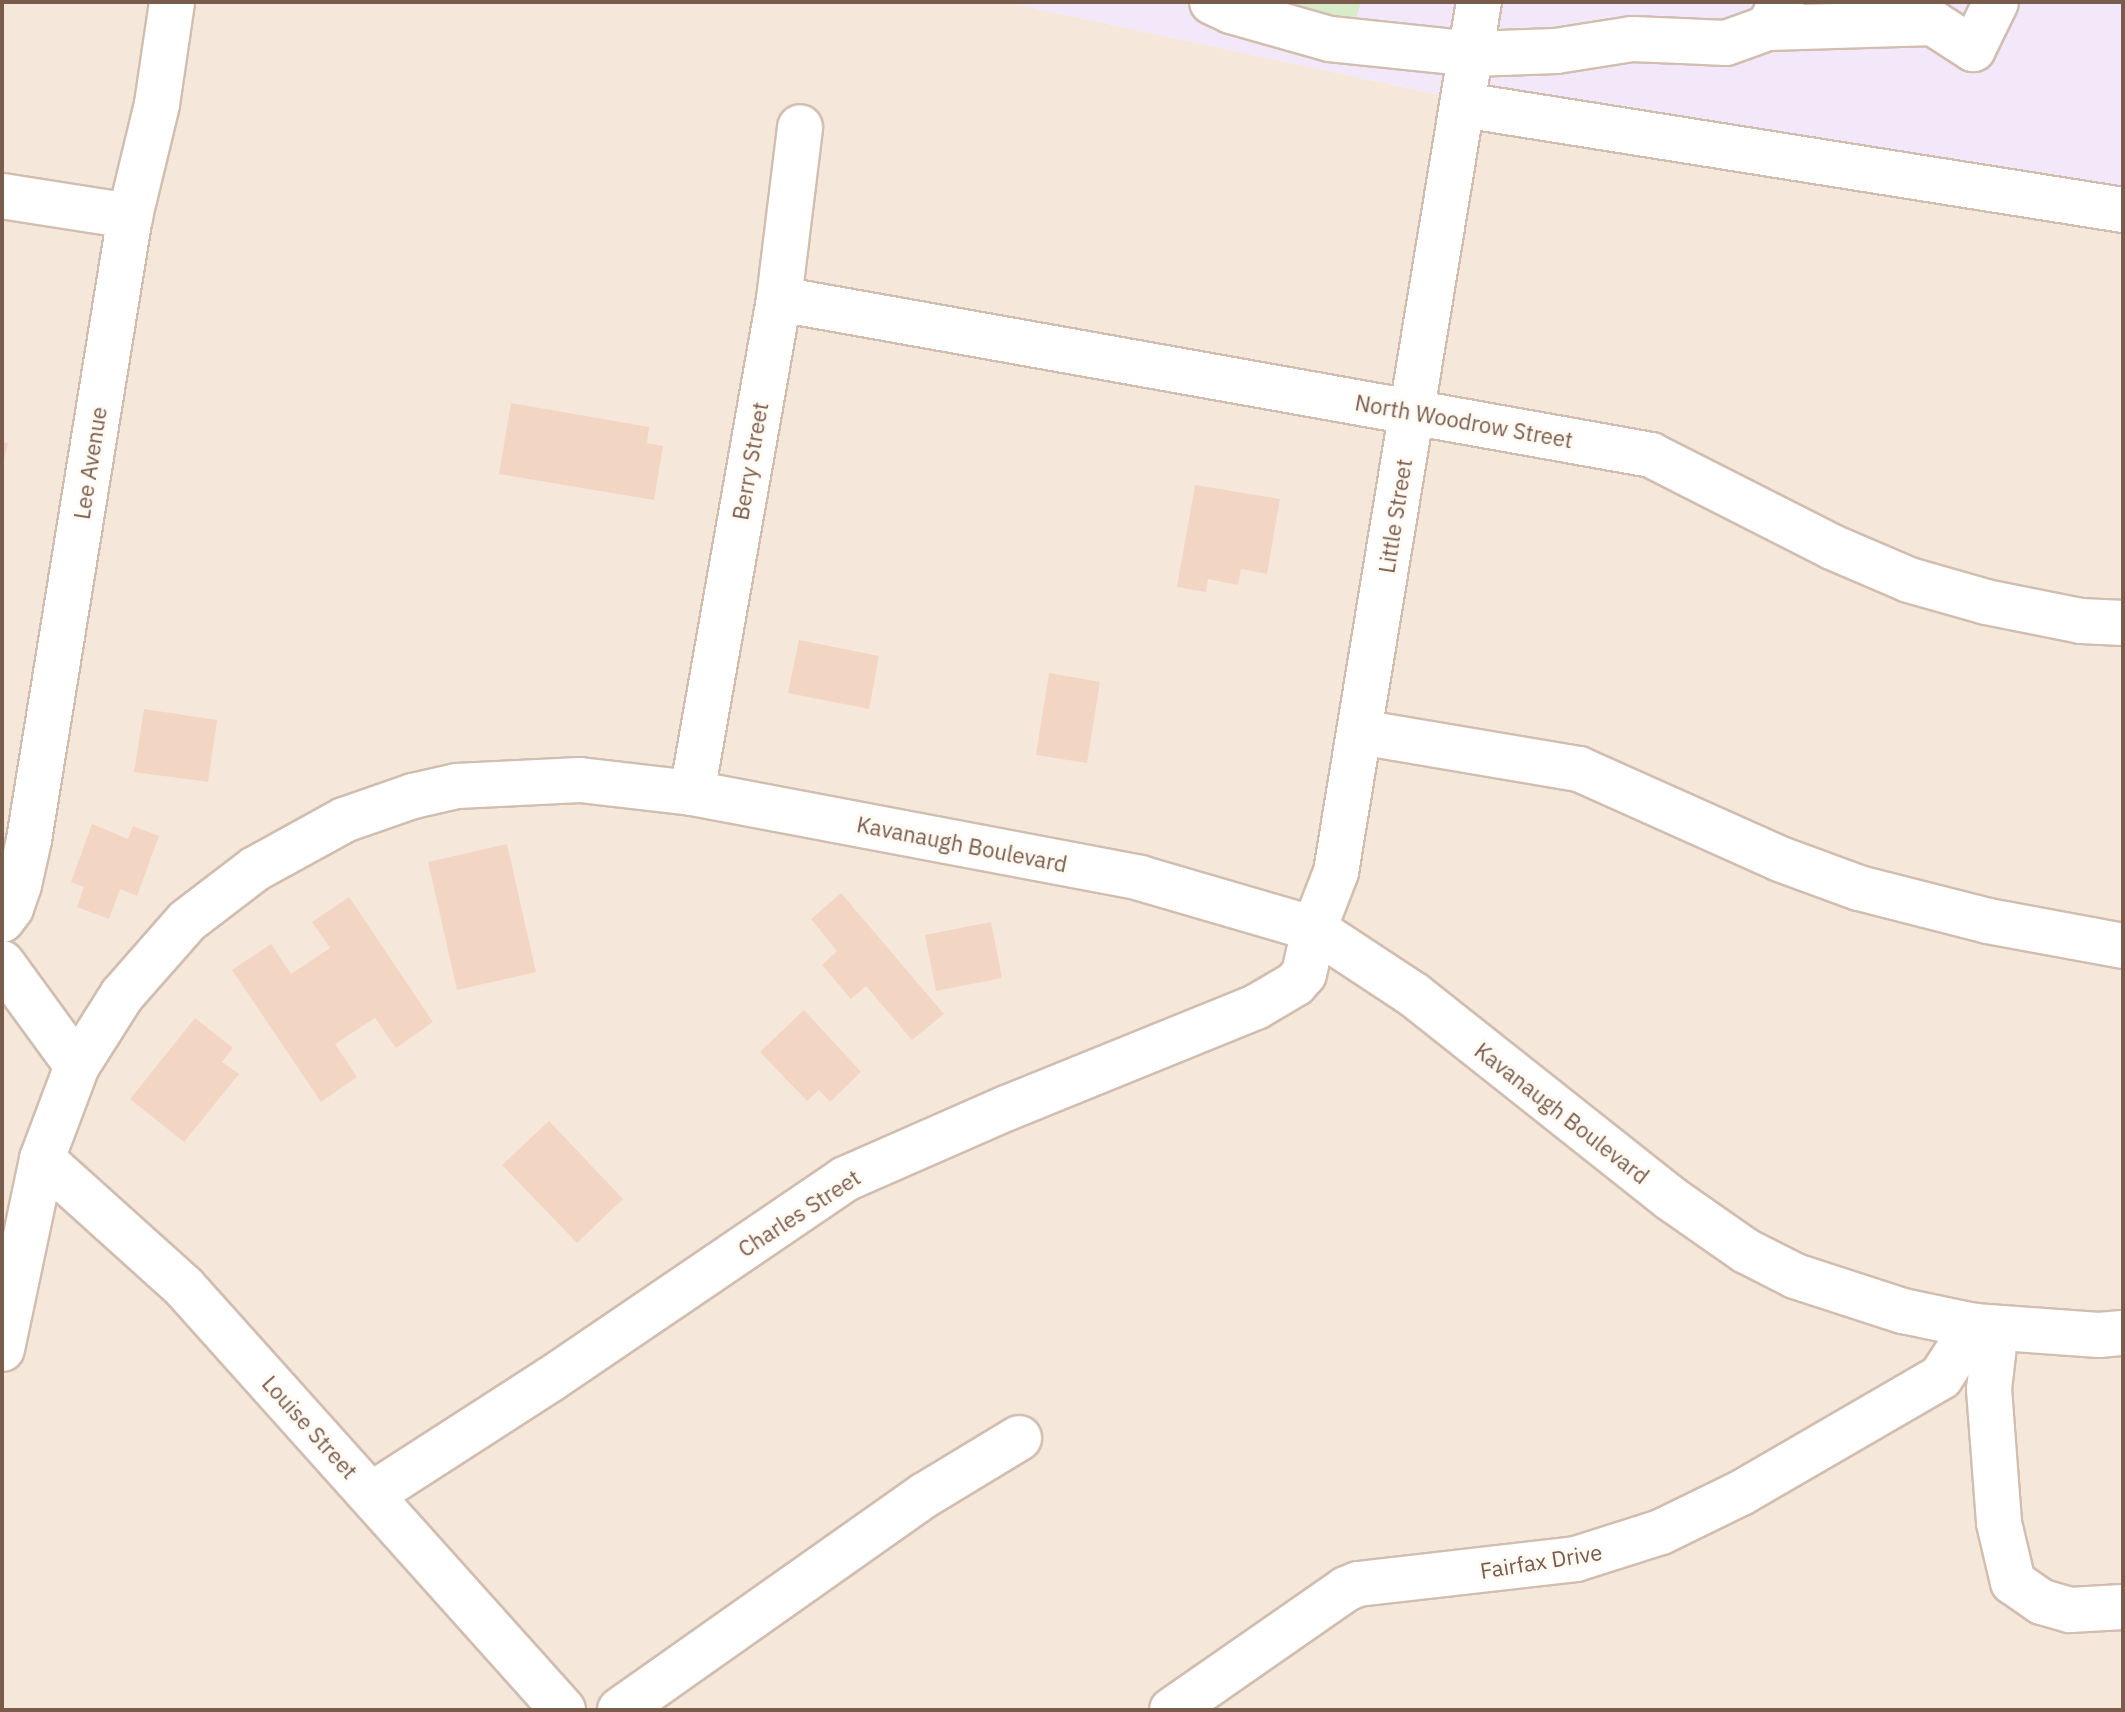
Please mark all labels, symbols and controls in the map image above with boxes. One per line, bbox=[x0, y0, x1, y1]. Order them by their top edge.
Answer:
street label: North Woodrow Street bbox=[1353, 389, 1575, 453]
street label: Berry Street bbox=[727, 400, 773, 522]
street label: Lee Avenue bbox=[68, 405, 112, 521]
street label: Little Street bbox=[1373, 457, 1417, 575]
street label: Kavanaugh Boulevard bbox=[855, 811, 1069, 877]
street label: Kavanaugh Boulevard bbox=[1470, 1037, 1654, 1189]
street label: Charles Street bbox=[733, 1164, 865, 1262]
street label: Louise Street bbox=[257, 1370, 363, 1484]
street label: Fairfax Drive bbox=[1478, 1538, 1604, 1584]

